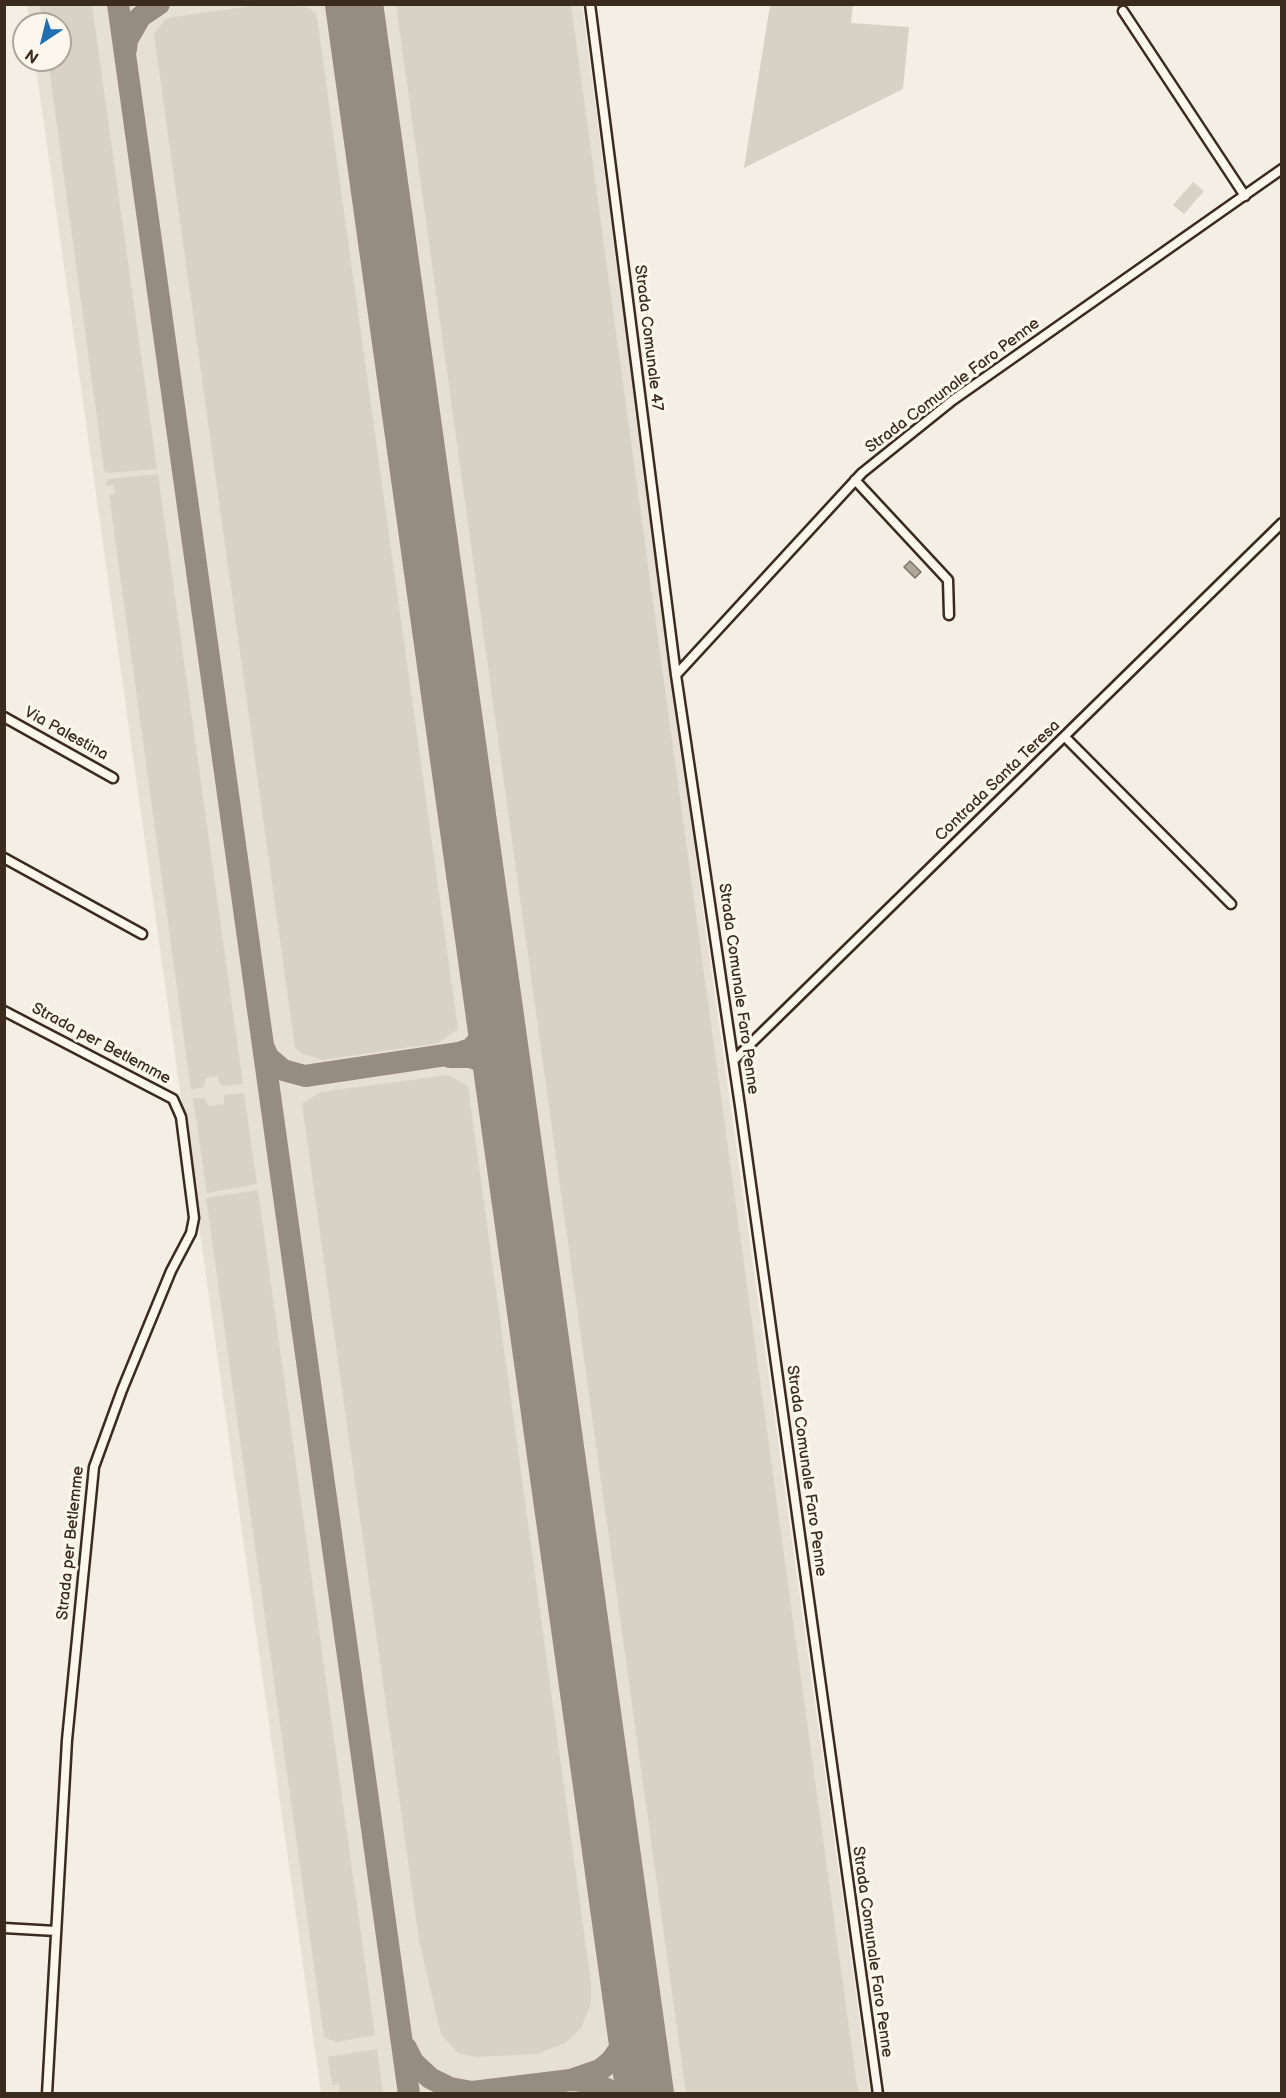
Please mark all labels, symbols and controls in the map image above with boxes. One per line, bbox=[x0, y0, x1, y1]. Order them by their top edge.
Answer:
north arrow bbox=[12, 12, 72, 72]
text: N bbox=[22, 44, 43, 67]
street label: Strada Comunale 47 bbox=[630, 264, 666, 412]
street label: Strada Comunale Faro Penne bbox=[862, 314, 1044, 458]
street label: Via Palestina bbox=[21, 703, 111, 765]
street label: Contrada Santa Teresa bbox=[931, 716, 1065, 846]
street label: Strada Comunale Faro Penne bbox=[714, 882, 762, 1096]
street label: Strada per Betlemme bbox=[28, 999, 174, 1089]
street label: Strada Comunale Faro Penne bbox=[782, 1364, 830, 1578]
street label: Strada per Betlemme bbox=[53, 1465, 89, 1621]
street label: Strada Comunale Faro Penne bbox=[848, 1845, 896, 2059]

